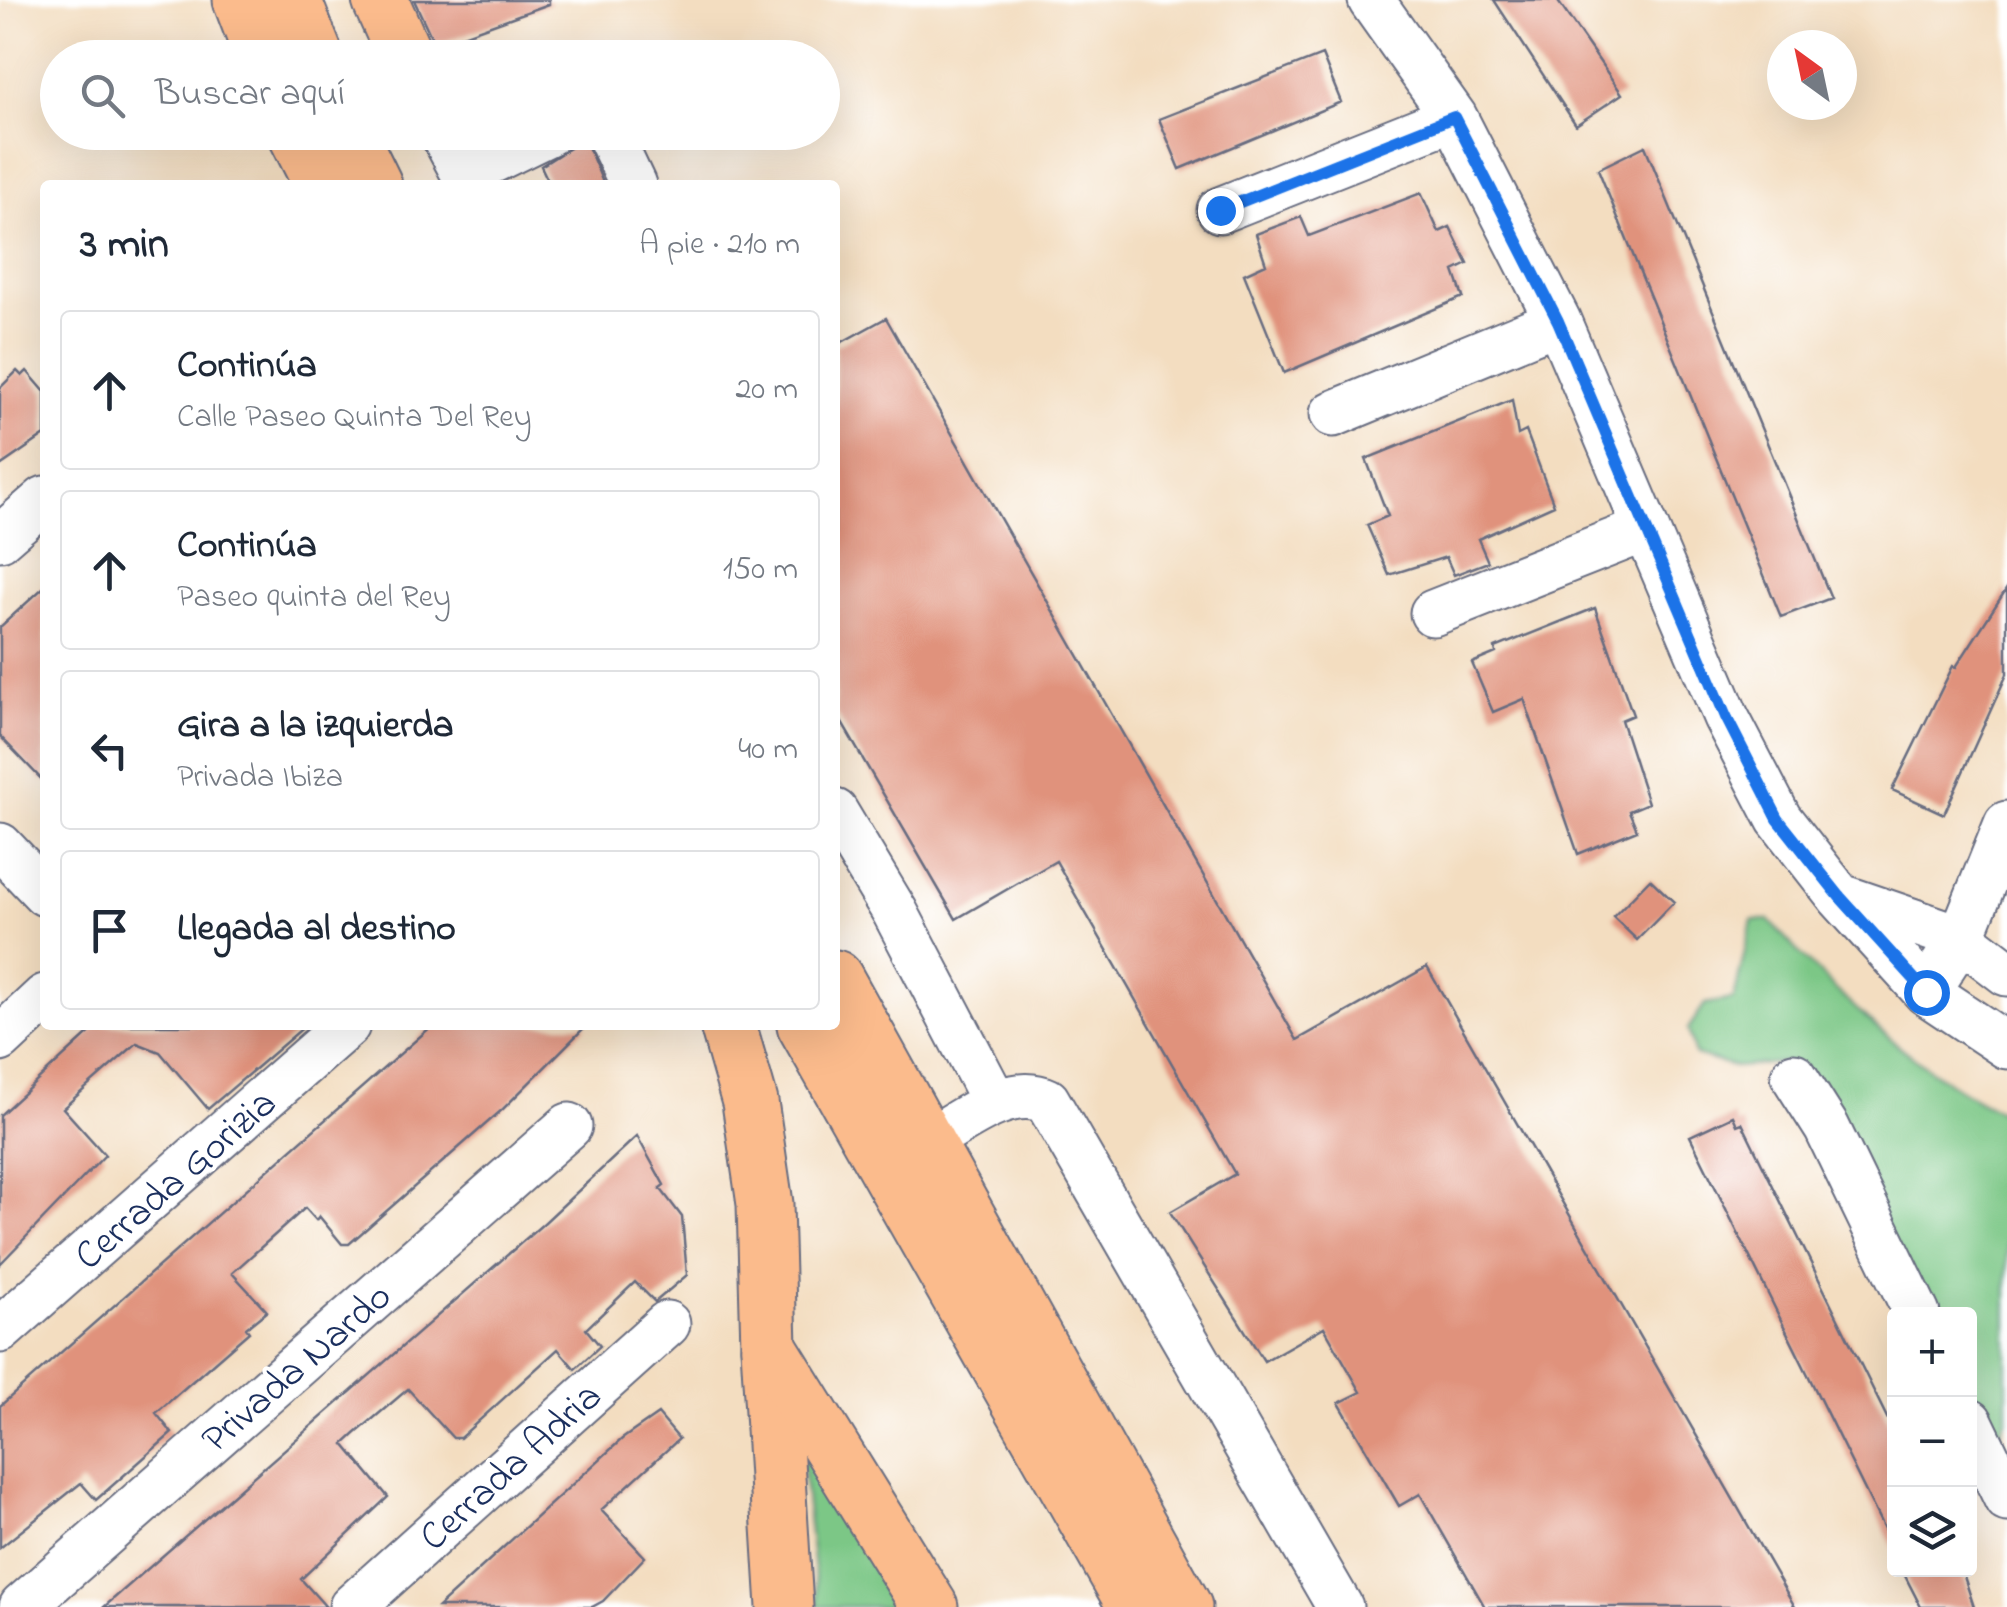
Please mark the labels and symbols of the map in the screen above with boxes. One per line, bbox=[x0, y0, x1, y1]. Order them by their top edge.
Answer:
north arrow bbox=[1767, 30, 1857, 120]
route end bbox=[1198, 188, 1244, 234]
route start bbox=[1904, 970, 1950, 1016]
street label: Cerrada Gorizia bbox=[63, 1077, 291, 1286]
street label: Privada Nardo bbox=[190, 1270, 406, 1469]
street label: Cerrada Adria bbox=[407, 1370, 617, 1567]

